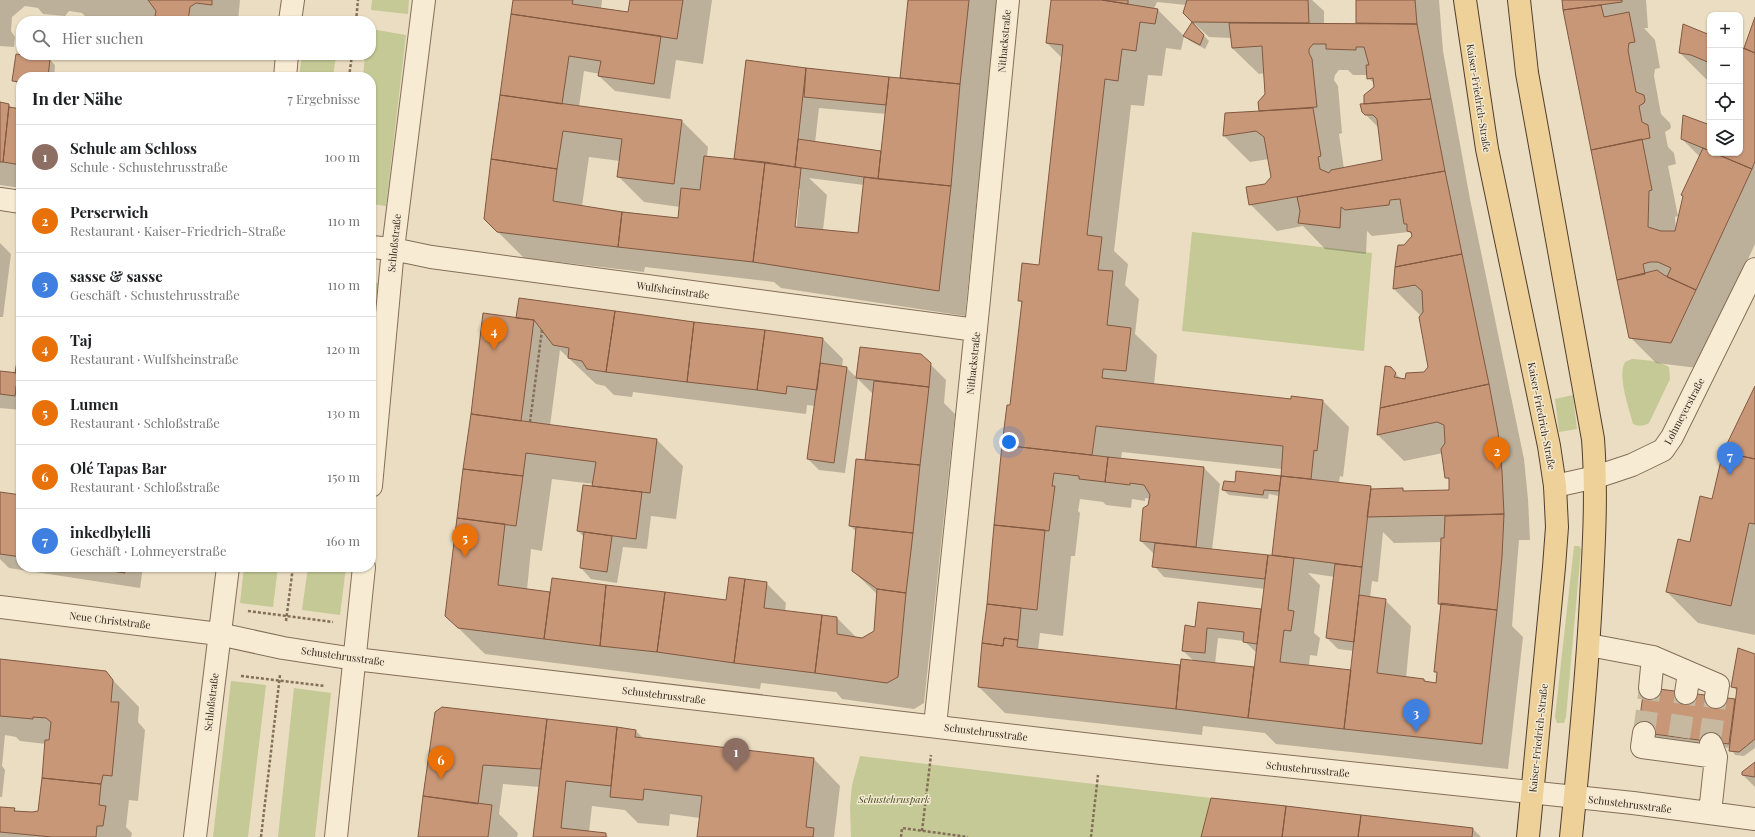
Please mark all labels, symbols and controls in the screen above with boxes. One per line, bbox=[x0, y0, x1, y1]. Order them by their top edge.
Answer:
street label: Nithackstraße bbox=[994, 9, 1014, 73]
map controls bbox=[1707, 12, 1743, 156]
button: + bbox=[1707, 12, 1743, 48]
search box bbox=[16, 16, 376, 60]
icon: search bbox=[30, 27, 52, 49]
text: Hier suchen bbox=[62, 28, 144, 48]
street label: Kaiser-Friedrich-Straße bbox=[1464, 43, 1494, 153]
button: − bbox=[1707, 48, 1743, 84]
button: locate bbox=[1707, 84, 1743, 120]
text: In der Nähe bbox=[32, 87, 123, 109]
text: 7 Ergebnisse bbox=[288, 90, 360, 107]
button: layers bbox=[1707, 120, 1743, 156]
text: Schule am Schloss bbox=[70, 138, 197, 158]
text: 1 bbox=[43, 148, 47, 165]
text: 100 m bbox=[325, 148, 360, 165]
text: Schule · Schustehrusstraße bbox=[70, 158, 228, 175]
text: Perserwich bbox=[70, 202, 148, 222]
text: 2 bbox=[42, 212, 48, 229]
text: 110 m bbox=[328, 212, 360, 229]
street label: Schloßstraße bbox=[384, 213, 404, 273]
text: Restaurant · Kaiser-Friedrich-Straße bbox=[70, 222, 286, 239]
text: sasse & sasse bbox=[70, 266, 163, 286]
text: 3 bbox=[42, 276, 48, 293]
text: 110 m bbox=[328, 276, 360, 293]
street label: Wulfsheinstraße bbox=[635, 278, 710, 302]
text: Geschäft · Schustehrusstraße bbox=[70, 286, 240, 303]
pin: 4 bbox=[481, 317, 507, 350]
text: Taj bbox=[70, 330, 92, 350]
street label: Nithackstraße bbox=[963, 331, 983, 395]
text: 4 bbox=[42, 340, 48, 357]
text: 120 m bbox=[326, 340, 360, 357]
text: Restaurant · Wulfsheinstraße bbox=[70, 350, 239, 367]
street label: Kaiser-Friedrich-Straße bbox=[1525, 361, 1559, 471]
street label: Lohmeyerstraße bbox=[1661, 375, 1707, 447]
text: Lumen bbox=[70, 394, 119, 414]
text: 5 bbox=[42, 404, 48, 421]
text: 130 m bbox=[327, 404, 360, 421]
text: Restaurant · Schloßstraße bbox=[70, 414, 220, 431]
your location bbox=[999, 432, 1019, 452]
pin: 2 bbox=[1484, 437, 1510, 470]
pin: 7 bbox=[1717, 442, 1743, 475]
text: Olé Tapas Bar bbox=[70, 458, 166, 478]
text: 6 bbox=[41, 468, 49, 485]
text: 150 m bbox=[327, 468, 360, 485]
text: Restaurant · Schloßstraße bbox=[70, 478, 220, 495]
text: inkedbylelli bbox=[70, 522, 151, 542]
pin: 5 bbox=[452, 524, 478, 557]
text: 7 bbox=[42, 532, 48, 549]
text: 160 m bbox=[326, 532, 360, 549]
text: Geschäft · Lohmeyerstraße bbox=[70, 542, 226, 559]
street label: Neue Christstraße bbox=[69, 608, 151, 632]
street label: Schustehrusstraße bbox=[300, 643, 386, 669]
street label: Schloßstraße bbox=[200, 672, 222, 732]
street label: Schustehrusstraße bbox=[621, 683, 707, 707]
street label: Kaiser-Friedrich-Straße bbox=[1525, 683, 1551, 793]
pin: 3 bbox=[1403, 699, 1429, 732]
street label: Schustehrusstraße bbox=[943, 720, 1029, 744]
pin: 1 bbox=[723, 738, 749, 771]
pin: 6 bbox=[428, 746, 454, 779]
street label: Schustehrusstraße bbox=[1266, 758, 1350, 780]
park label: Schustehruspark bbox=[857, 792, 930, 806]
street label: Schustehrusstraße bbox=[1587, 792, 1673, 816]

